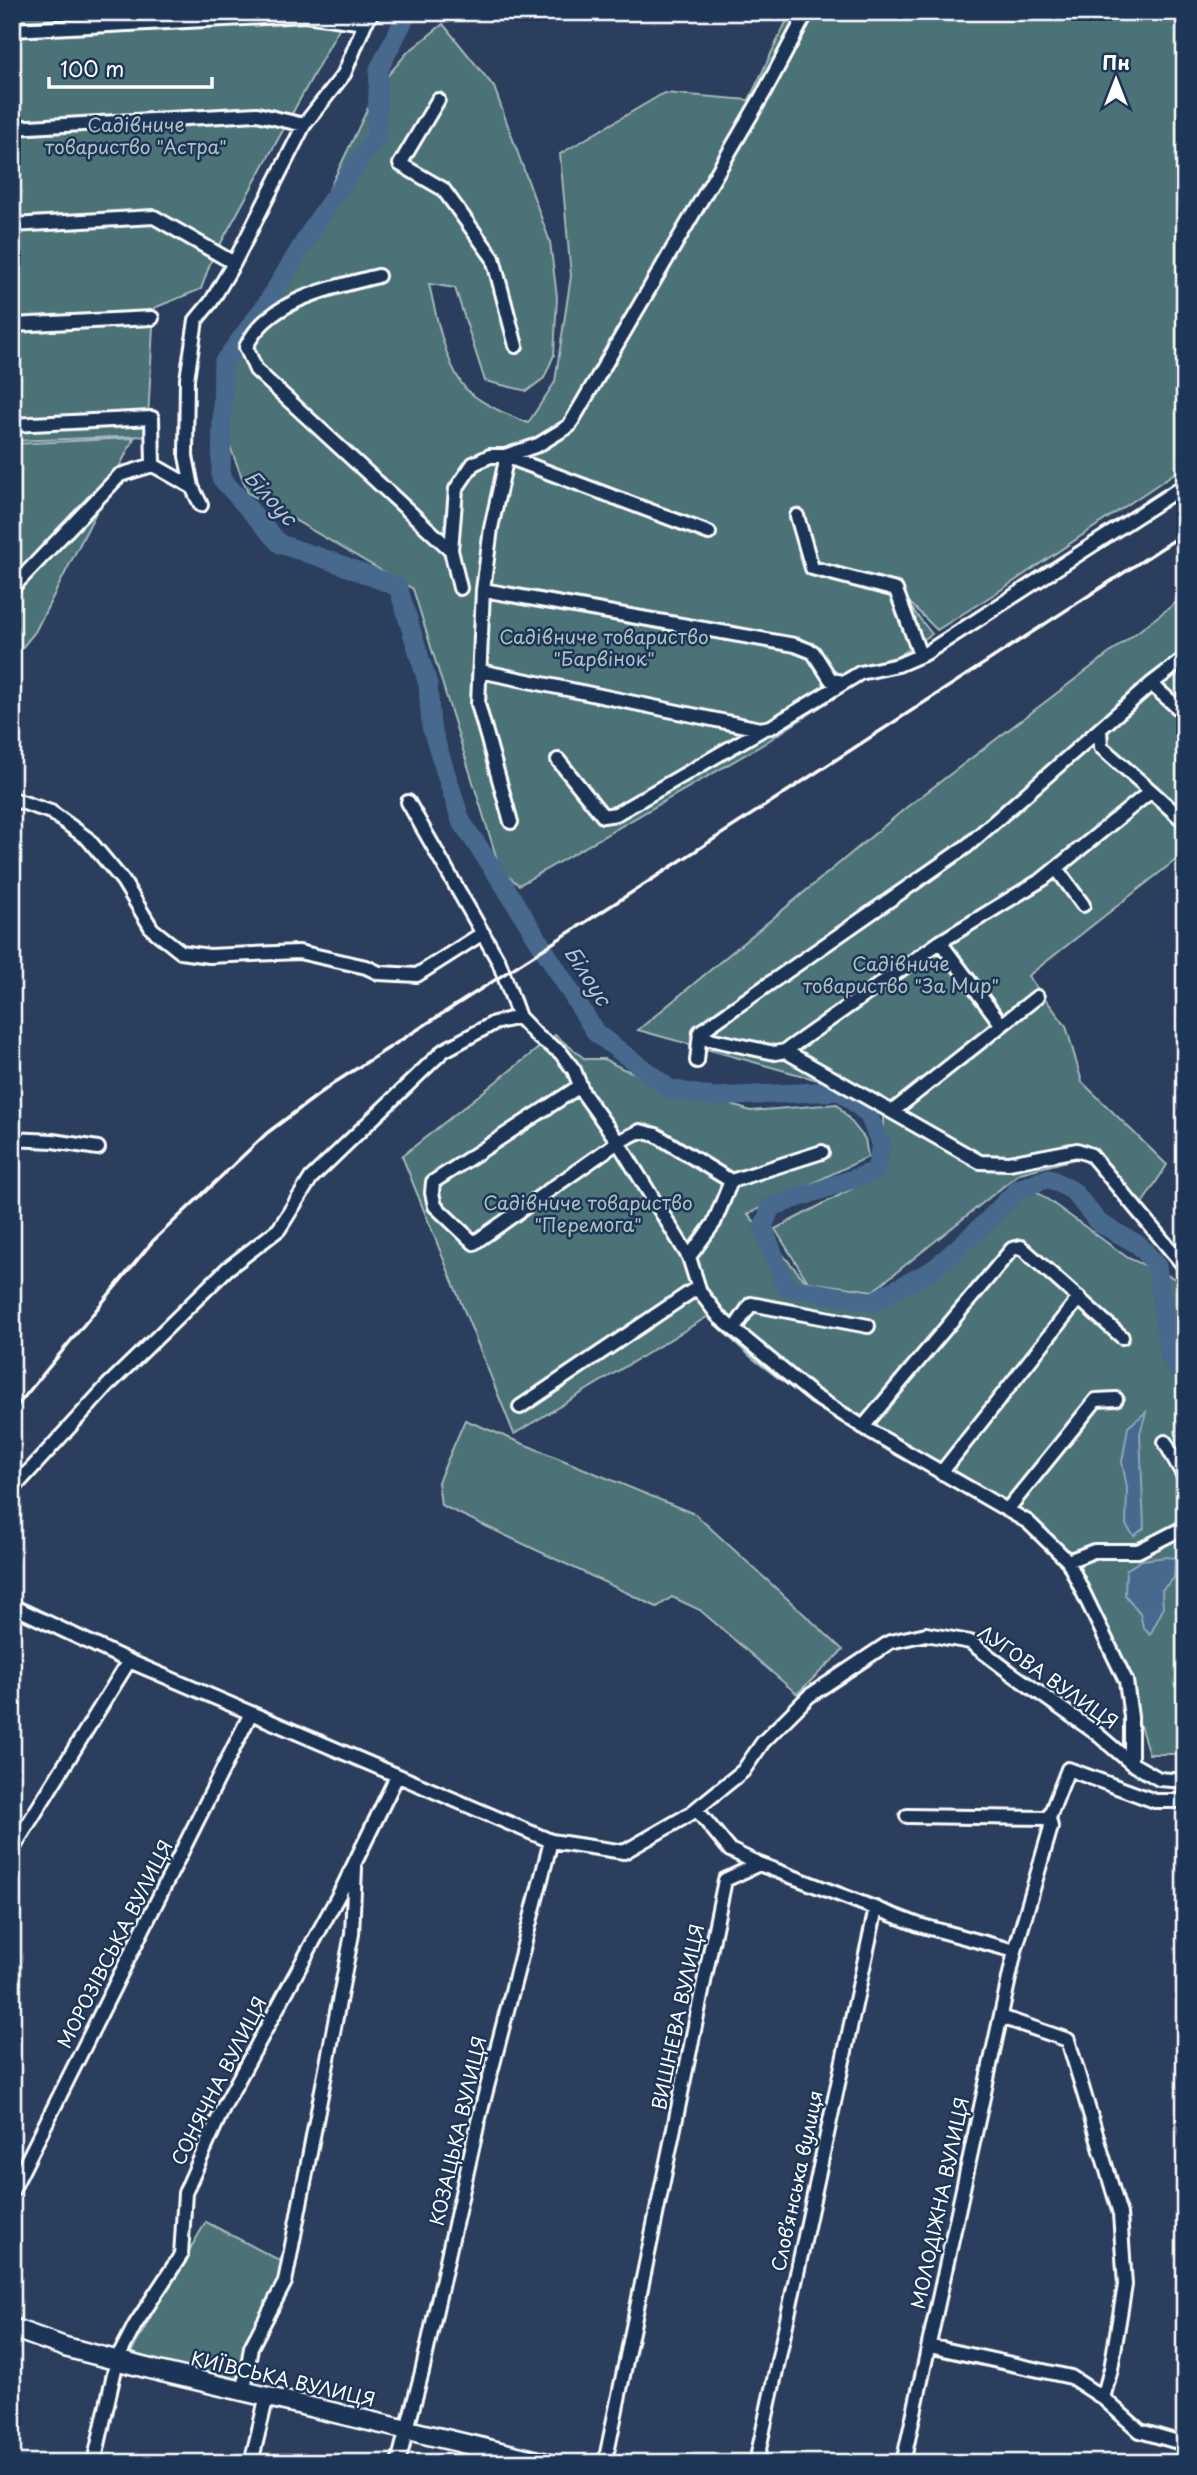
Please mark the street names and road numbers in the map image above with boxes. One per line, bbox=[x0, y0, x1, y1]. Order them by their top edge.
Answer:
street label: ЛУГОВА ВУЛИЦЯ bbox=[973, 1617, 1124, 1735]
street label: МОРОЗІВСЬКА ВУЛИЦЯ bbox=[49, 1835, 179, 2052]
street label: ВИШНЕВА ВУЛИЦЯ bbox=[644, 1921, 710, 2112]
street label: СОНЯЧНА ВУЛИЦЯ bbox=[163, 1991, 273, 2170]
street label: КОЗАЦЬКА ВУЛИЦЯ bbox=[422, 2033, 492, 2228]
street label: Словʼянська вулиця bbox=[763, 2088, 829, 2274]
street label: МОЛОДІЖНА ВУЛИЦЯ bbox=[903, 2094, 975, 2311]
street label: КИЇВСЬКА ВУЛИЦЯ bbox=[188, 2343, 378, 2413]

